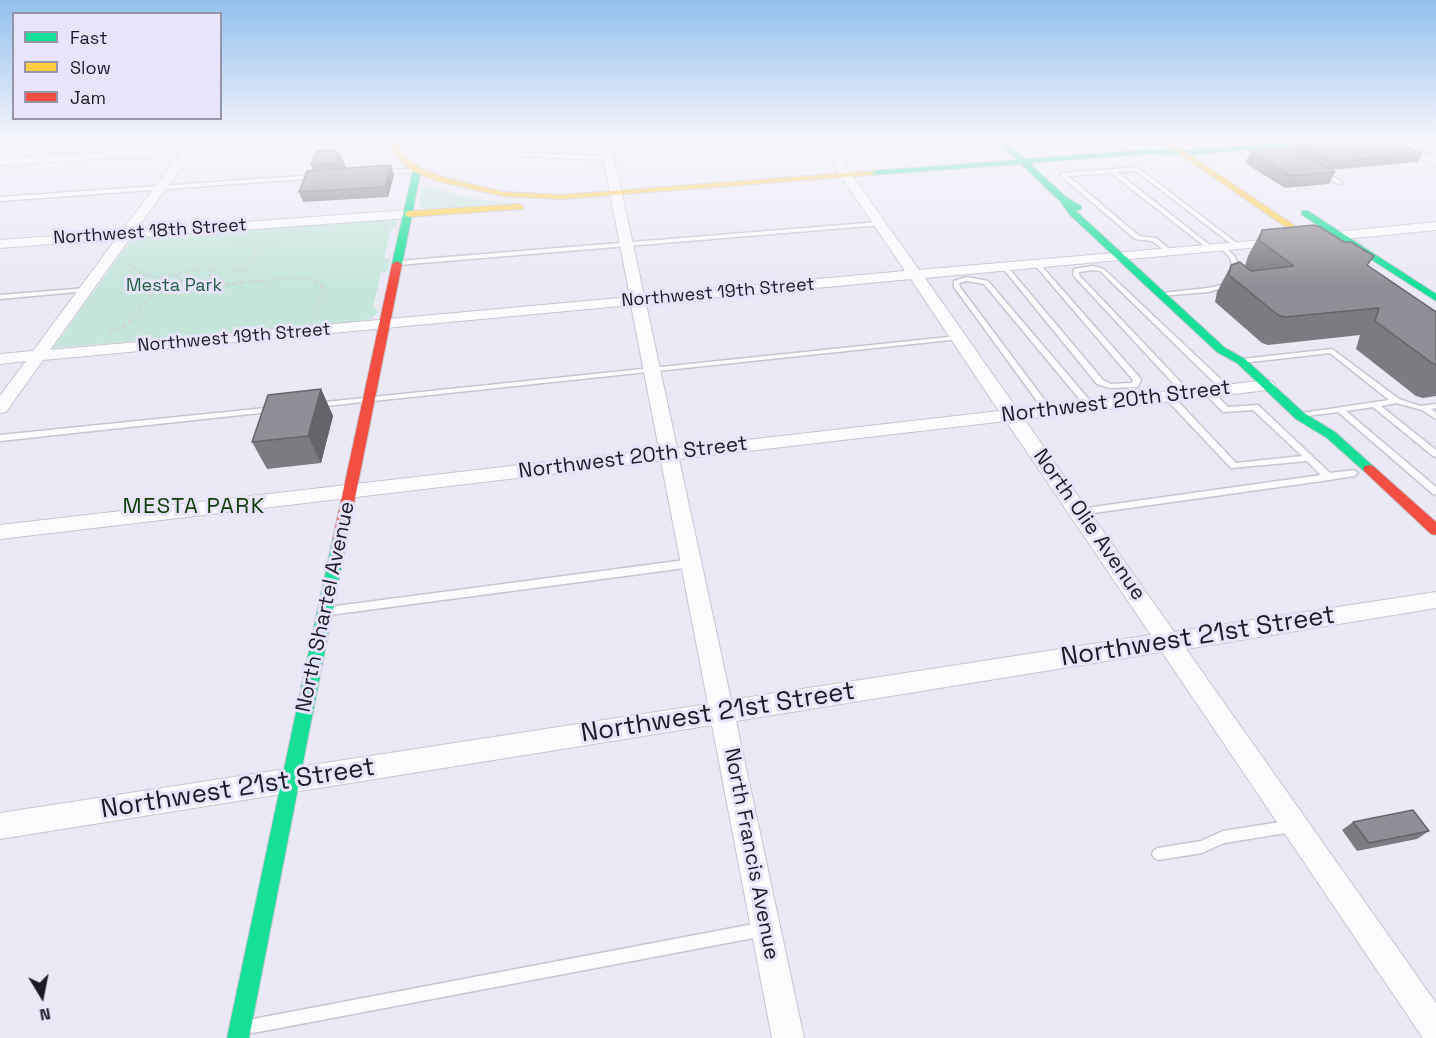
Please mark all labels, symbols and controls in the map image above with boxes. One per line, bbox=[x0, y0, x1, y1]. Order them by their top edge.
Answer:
legend bbox=[12, 12, 222, 120]
text: Fast bbox=[70, 26, 107, 49]
text: Slow bbox=[70, 56, 111, 79]
text: Jam bbox=[70, 86, 106, 109]
street label: Northwest 18th Street bbox=[53, 214, 247, 250]
street label: Northwest 19th Street bbox=[621, 274, 815, 312]
park label: Mesta Park bbox=[126, 275, 222, 297]
street label: Northwest 19th Street bbox=[137, 319, 331, 357]
street label: Northwest 20th Street bbox=[1000, 375, 1232, 429]
street label: Northwest 20th Street bbox=[517, 431, 749, 485]
street label: North Olie Avenue bbox=[1027, 444, 1151, 606]
district label: MESTA PARK bbox=[122, 494, 266, 520]
street label: North Shartel Avenue bbox=[291, 499, 361, 715]
street label: Northwest 21st Street bbox=[1059, 600, 1337, 674]
street label: Northwest 21st Street bbox=[579, 676, 857, 750]
street label: North Francis Avenue bbox=[718, 746, 784, 962]
street label: Northwest 21st Street bbox=[99, 752, 377, 826]
north arrow bbox=[12, 966, 72, 1026]
text: N bbox=[38, 1003, 52, 1025]

